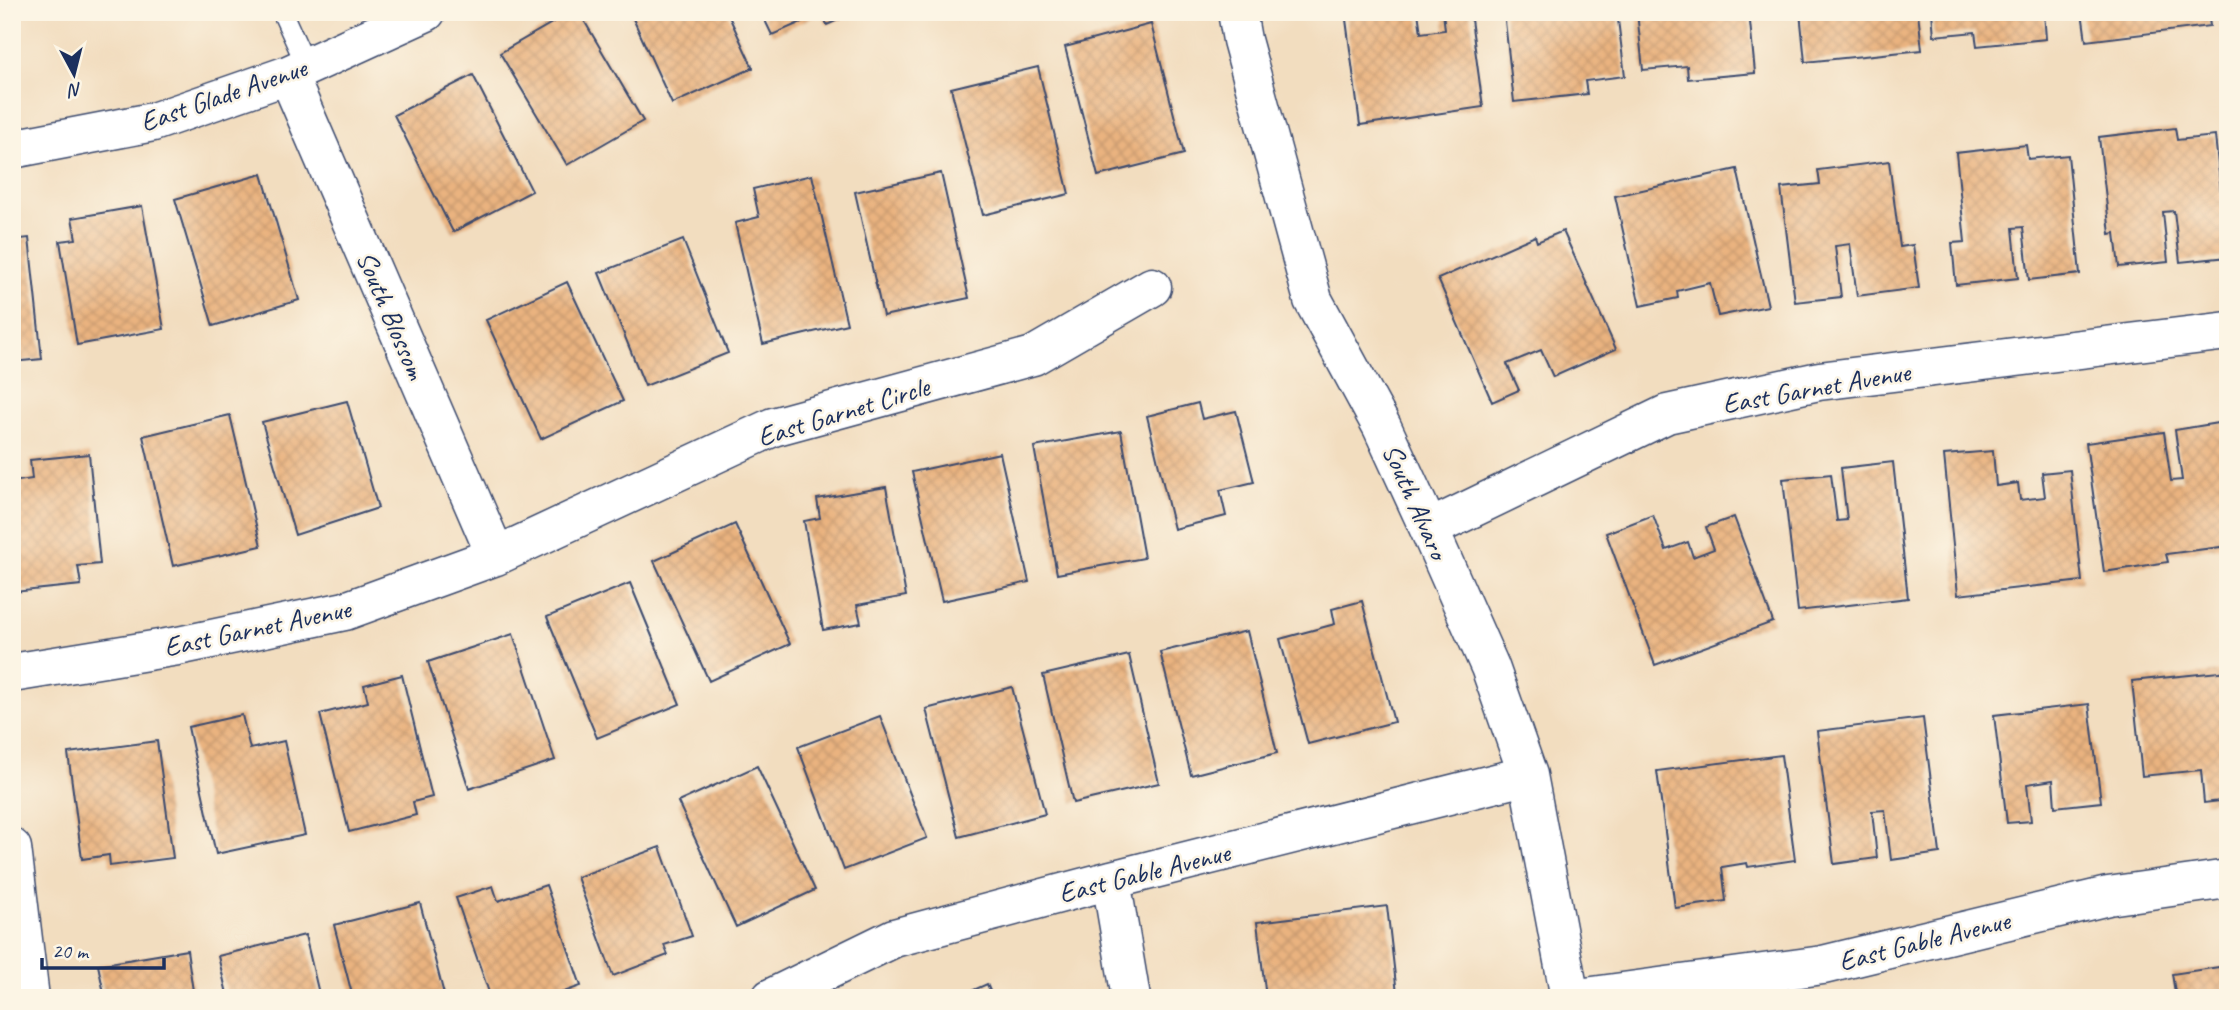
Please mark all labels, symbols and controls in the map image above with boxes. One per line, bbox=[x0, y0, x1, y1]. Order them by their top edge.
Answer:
north arrow bbox=[38, 38, 108, 108]
street label: East Glade Avenue bbox=[135, 49, 313, 139]
text: N bbox=[65, 77, 83, 103]
street label: South Blossom bbox=[349, 246, 435, 386]
street label: East Garnet Avenue bbox=[1720, 353, 1914, 421]
street label: East Garnet Circle bbox=[753, 368, 935, 454]
street label: South Alvaro bbox=[1375, 438, 1458, 567]
street label: East Garnet Avenue bbox=[161, 590, 355, 664]
street label: East Gable Avenue bbox=[1055, 834, 1235, 911]
street label: East Gable Avenue bbox=[1835, 902, 2015, 979]
scale bar bbox=[42, 926, 164, 970]
text: 20 m bbox=[52, 938, 90, 964]

